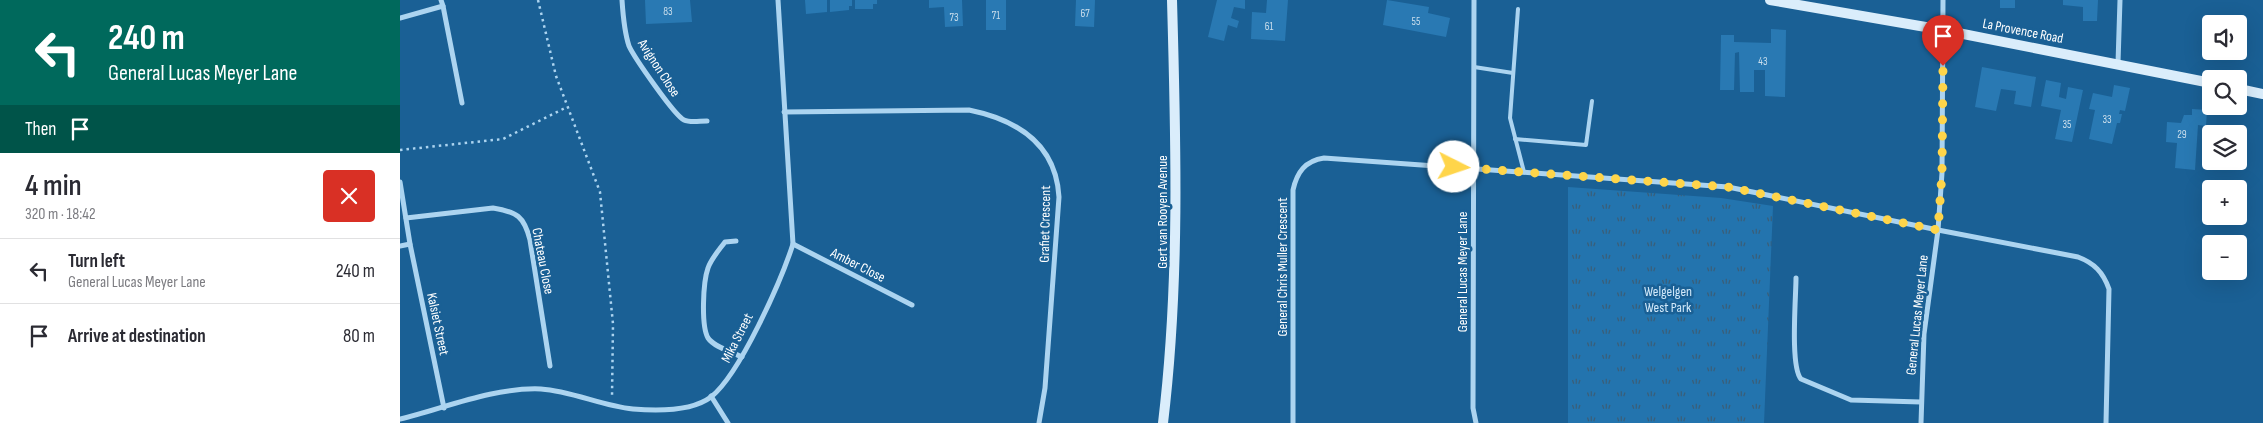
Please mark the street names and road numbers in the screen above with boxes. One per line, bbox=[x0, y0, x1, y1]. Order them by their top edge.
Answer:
street label: La Provence Road bbox=[1981, 15, 2065, 47]
street label: Avignon Close bbox=[634, 35, 684, 100]
street label: Gert van Rooyen Avenue bbox=[1154, 155, 1171, 269]
street label: Grafiet Crescent bbox=[1036, 185, 1054, 263]
street label: General Chris Muller Crescent bbox=[1274, 198, 1291, 336]
street label: General Lucas Meyer Lane bbox=[1454, 212, 1471, 332]
street label: Chateau Close bbox=[528, 226, 558, 296]
street label: Amber Close bbox=[827, 244, 888, 286]
street label: General Lucas Meyer Lane bbox=[1902, 254, 1932, 376]
street label: Kalsiet Street bbox=[423, 291, 453, 357]
street label: Mika Street bbox=[717, 310, 757, 366]

